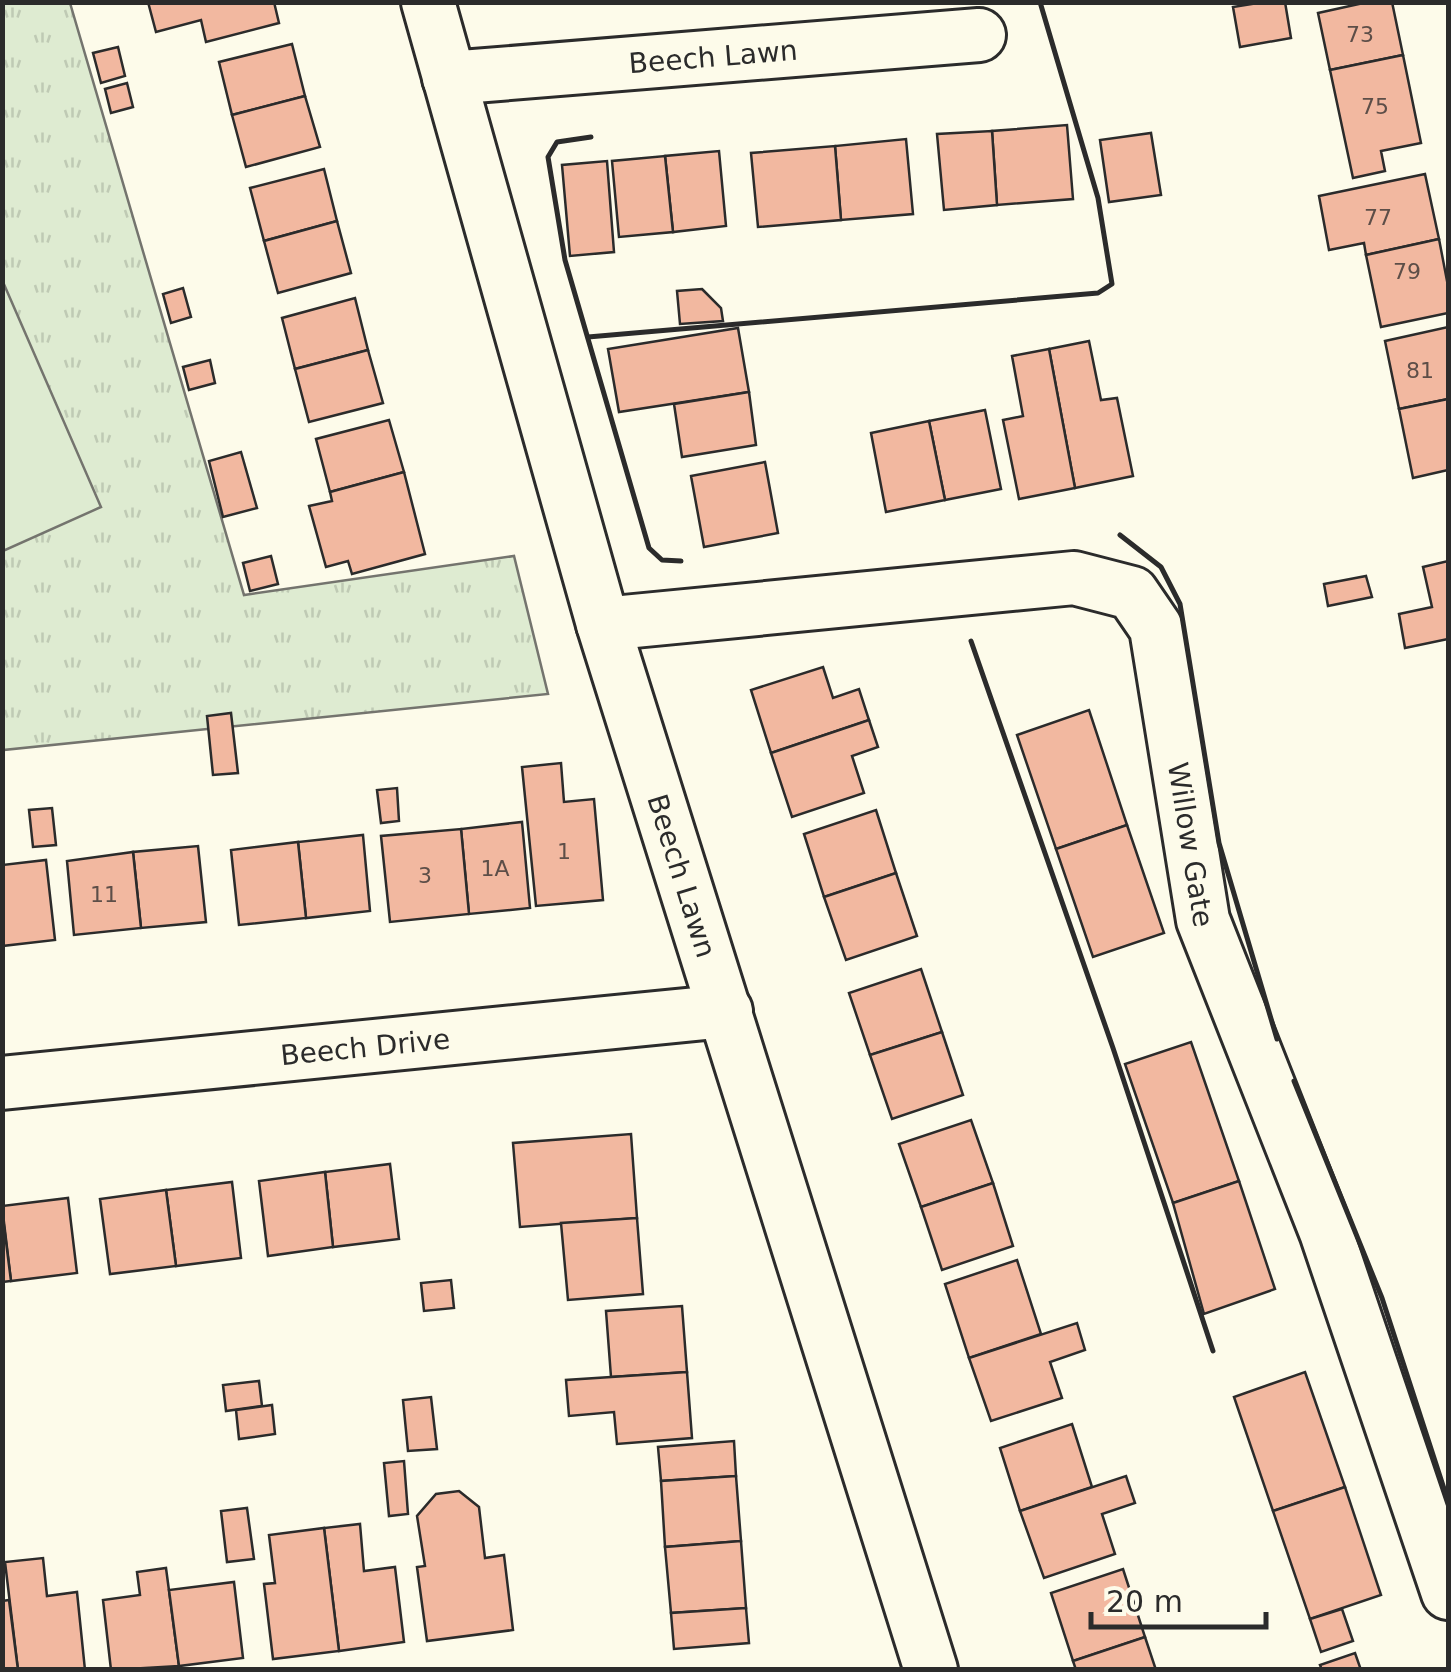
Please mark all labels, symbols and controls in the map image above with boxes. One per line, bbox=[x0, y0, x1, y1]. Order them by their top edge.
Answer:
house number: 73 bbox=[1346, 22, 1374, 47]
street label: Beech Lawn bbox=[627, 33, 799, 80]
house number: 75 bbox=[1361, 94, 1389, 119]
house number: 77 bbox=[1364, 205, 1392, 230]
house number: 79 bbox=[1393, 259, 1421, 284]
house number: 81 bbox=[1406, 358, 1434, 383]
street label: Willow Gate bbox=[1161, 760, 1220, 929]
street label: Beech Lawn bbox=[641, 790, 723, 961]
house number: 1 bbox=[557, 839, 571, 864]
house number: 1A bbox=[480, 856, 510, 881]
house number: 3 bbox=[418, 863, 432, 888]
house number: 11 bbox=[90, 882, 118, 907]
street label: Beech Drive bbox=[279, 1022, 452, 1072]
scale bar bbox=[1091, 1567, 1266, 1629]
text: 20 m bbox=[1106, 1584, 1183, 1619]

